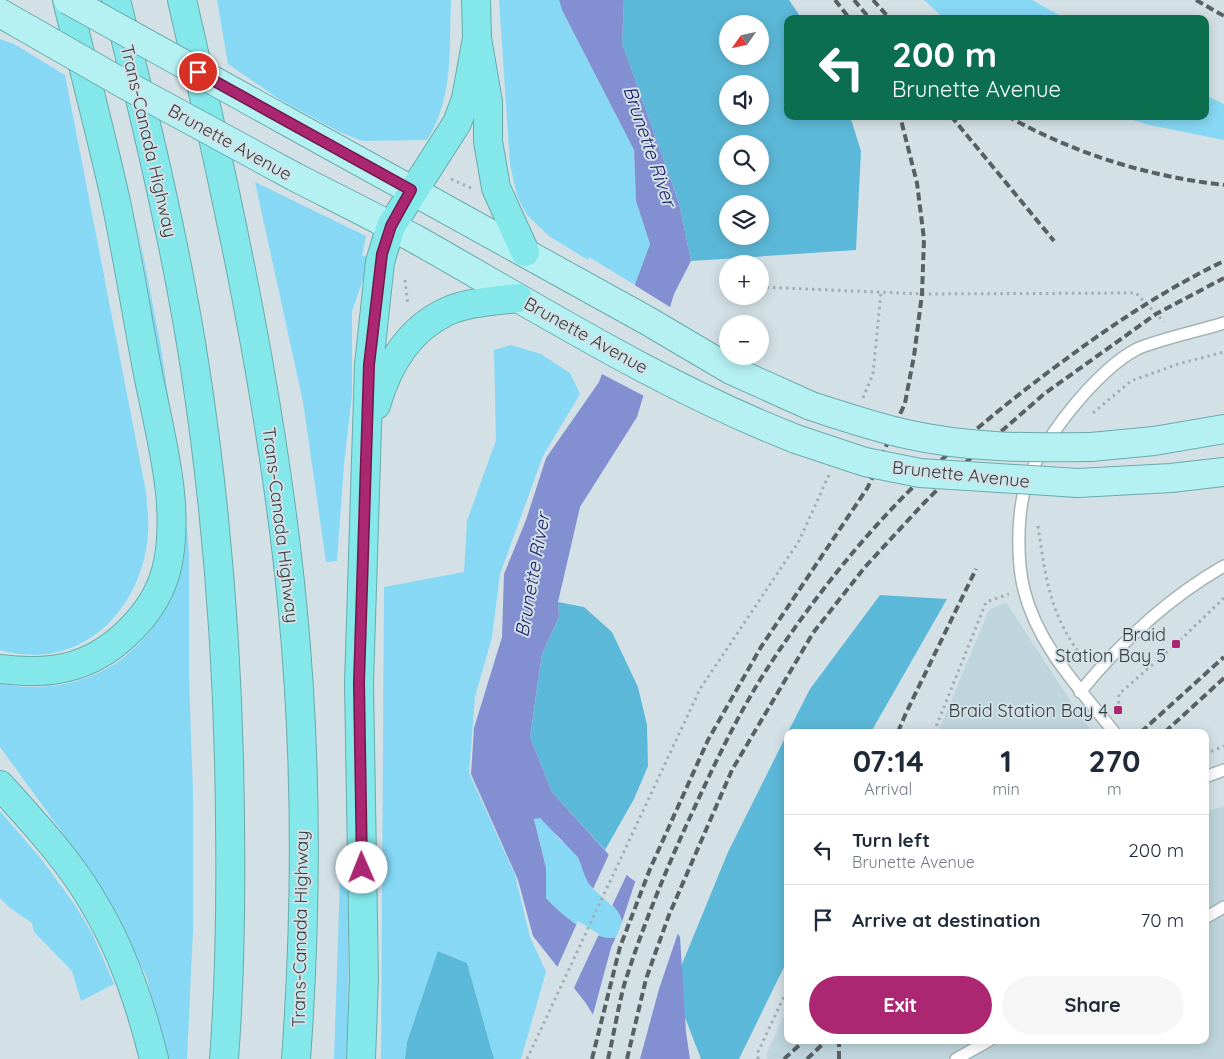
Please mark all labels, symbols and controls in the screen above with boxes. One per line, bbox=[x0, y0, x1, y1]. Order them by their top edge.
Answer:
north arrow bbox=[719, 15, 769, 65]
map controls bbox=[719, 15, 769, 365]
text: 200 m bbox=[892, 32, 997, 76]
icon: left bbox=[809, 35, 874, 100]
street label: Trans-Canada Highway bbox=[116, 42, 182, 240]
pin bbox=[177, 51, 219, 93]
icon: arrive bbox=[184, 58, 212, 86]
button: sound bbox=[719, 75, 769, 125]
text: Brunette Avenue bbox=[892, 75, 1061, 103]
water label: Brunette River bbox=[618, 83, 683, 212]
street label: Brunette Avenue bbox=[164, 98, 296, 186]
button: search bbox=[719, 135, 769, 185]
button: layers bbox=[719, 195, 769, 245]
button: + bbox=[719, 255, 769, 305]
street label: Brunette Avenue bbox=[520, 291, 652, 379]
button: − bbox=[719, 315, 769, 365]
street label: Trans-Canada Highway bbox=[258, 426, 304, 624]
street label: Brunette Avenue bbox=[891, 455, 1031, 493]
water label: Brunette River bbox=[509, 508, 555, 639]
place label: Braid Station Bay 5 bbox=[1055, 623, 1166, 667]
marker: Braid Station Bay 5 bbox=[1170, 638, 1182, 650]
place label: Braid Station Bay 4 bbox=[948, 699, 1108, 722]
marker: Braid Station Bay 4 bbox=[1112, 704, 1124, 716]
text: 07:14 bbox=[853, 742, 924, 780]
text: 1 bbox=[1000, 742, 1012, 780]
text: 270 bbox=[1088, 742, 1140, 780]
text: Arrival bbox=[864, 779, 912, 799]
text: min bbox=[992, 779, 1020, 799]
text: m bbox=[1107, 779, 1122, 799]
text: Turn left bbox=[852, 828, 930, 852]
street label: Trans-Canada Highway bbox=[287, 830, 313, 1028]
icon: left bbox=[809, 836, 837, 864]
text: 200 m bbox=[1128, 838, 1184, 862]
position arrow bbox=[335, 841, 387, 893]
text: Brunette Avenue bbox=[852, 852, 975, 872]
icon: arrive bbox=[809, 906, 837, 934]
text: Arrive at destination bbox=[852, 908, 1041, 932]
text: 70 m bbox=[1140, 908, 1184, 932]
button: Exit bbox=[809, 976, 992, 1034]
button: Share bbox=[1002, 976, 1184, 1034]

